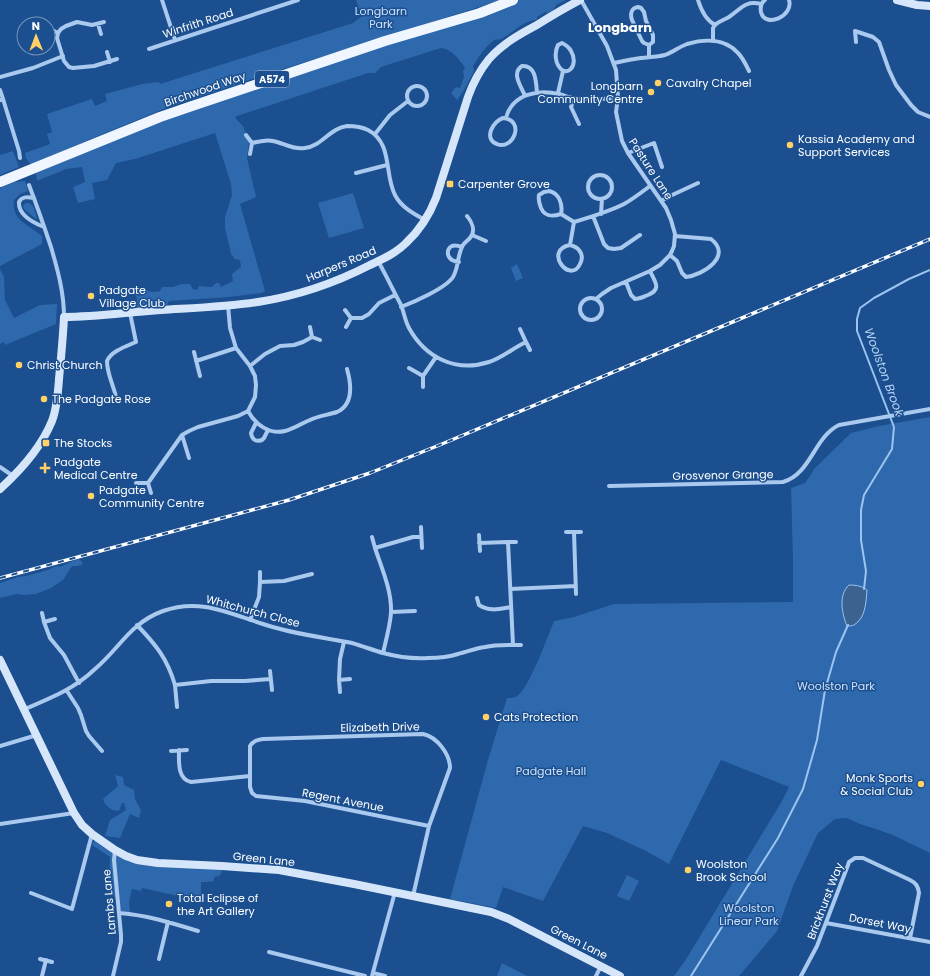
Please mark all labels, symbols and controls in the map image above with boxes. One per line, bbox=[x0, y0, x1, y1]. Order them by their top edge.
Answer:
park label: Longbarn Park bbox=[355, 3, 407, 32]
street label: Winfrith Road bbox=[161, 4, 235, 42]
north arrow bbox=[16, 16, 56, 56]
text: N bbox=[32, 18, 40, 34]
district label: Longbarn bbox=[588, 18, 652, 37]
street label: Birchwood Way bbox=[162, 67, 249, 110]
road number: A574 bbox=[255, 71, 289, 87]
place label: Cavalry Chapel bbox=[666, 75, 751, 91]
place label: Longbarn Community Centre bbox=[538, 78, 643, 107]
marker: Cavalry Chapel bbox=[653, 78, 663, 88]
marker: Longbarn Community Centre bbox=[646, 87, 656, 97]
place label: Kassia Academy and Support Services bbox=[798, 131, 915, 160]
street label: Pasture Lane bbox=[625, 135, 677, 203]
marker: Kassia Academy and Support Services bbox=[785, 140, 795, 150]
place label: Carpenter Grove bbox=[458, 176, 550, 192]
marker: Carpenter Grove bbox=[445, 179, 455, 189]
street label: Harpers Road bbox=[303, 242, 379, 286]
place label: Padgate Village Club bbox=[99, 282, 165, 311]
marker: Padgate Village Club bbox=[86, 291, 96, 301]
water label: Woolston Brook bbox=[861, 325, 909, 419]
place label: Christ Church bbox=[27, 357, 102, 373]
marker: Christ Church bbox=[14, 360, 24, 370]
place label: The Padgate Rose bbox=[52, 391, 151, 407]
marker: The Padgate Rose bbox=[39, 394, 49, 404]
place label: The Stocks bbox=[54, 435, 113, 451]
marker: The Stocks bbox=[41, 438, 51, 448]
place label: Padgate Medical Centre bbox=[54, 454, 138, 483]
marker: Padgate Medical Centre bbox=[39, 462, 51, 474]
street label: Grosvenor Grange bbox=[672, 466, 774, 484]
place label: Padgate Community Centre bbox=[99, 482, 205, 511]
marker: Padgate Community Centre bbox=[86, 491, 96, 501]
street label: Whitchurch Close bbox=[204, 591, 302, 631]
park label: Woolston Park bbox=[797, 678, 875, 694]
place label: Cats Protection bbox=[494, 709, 578, 725]
marker: Cats Protection bbox=[481, 712, 491, 722]
street label: Elizabeth Drive bbox=[340, 718, 420, 736]
park label: Padgate Hall bbox=[516, 763, 586, 779]
place label: Monk Sports & Social Club bbox=[840, 770, 913, 799]
marker: Monk Sports & Social Club bbox=[916, 779, 926, 789]
street label: Regent Avenue bbox=[301, 784, 385, 816]
street label: Green Lane bbox=[232, 848, 296, 870]
place label: Woolston Brook School bbox=[696, 856, 767, 885]
street label: Brickhurst Way bbox=[803, 860, 847, 942]
marker: Woolston Brook School bbox=[683, 865, 693, 875]
street label: Lambs Lane bbox=[98, 868, 120, 935]
place label: Total Eclipse of the Art Gallery bbox=[177, 890, 259, 919]
marker: Total Eclipse of the Art Gallery bbox=[164, 899, 174, 909]
park label: Woolston Linear Park bbox=[719, 900, 779, 929]
street label: Dorset Way bbox=[848, 909, 913, 937]
street label: Green Lane bbox=[548, 921, 611, 963]

